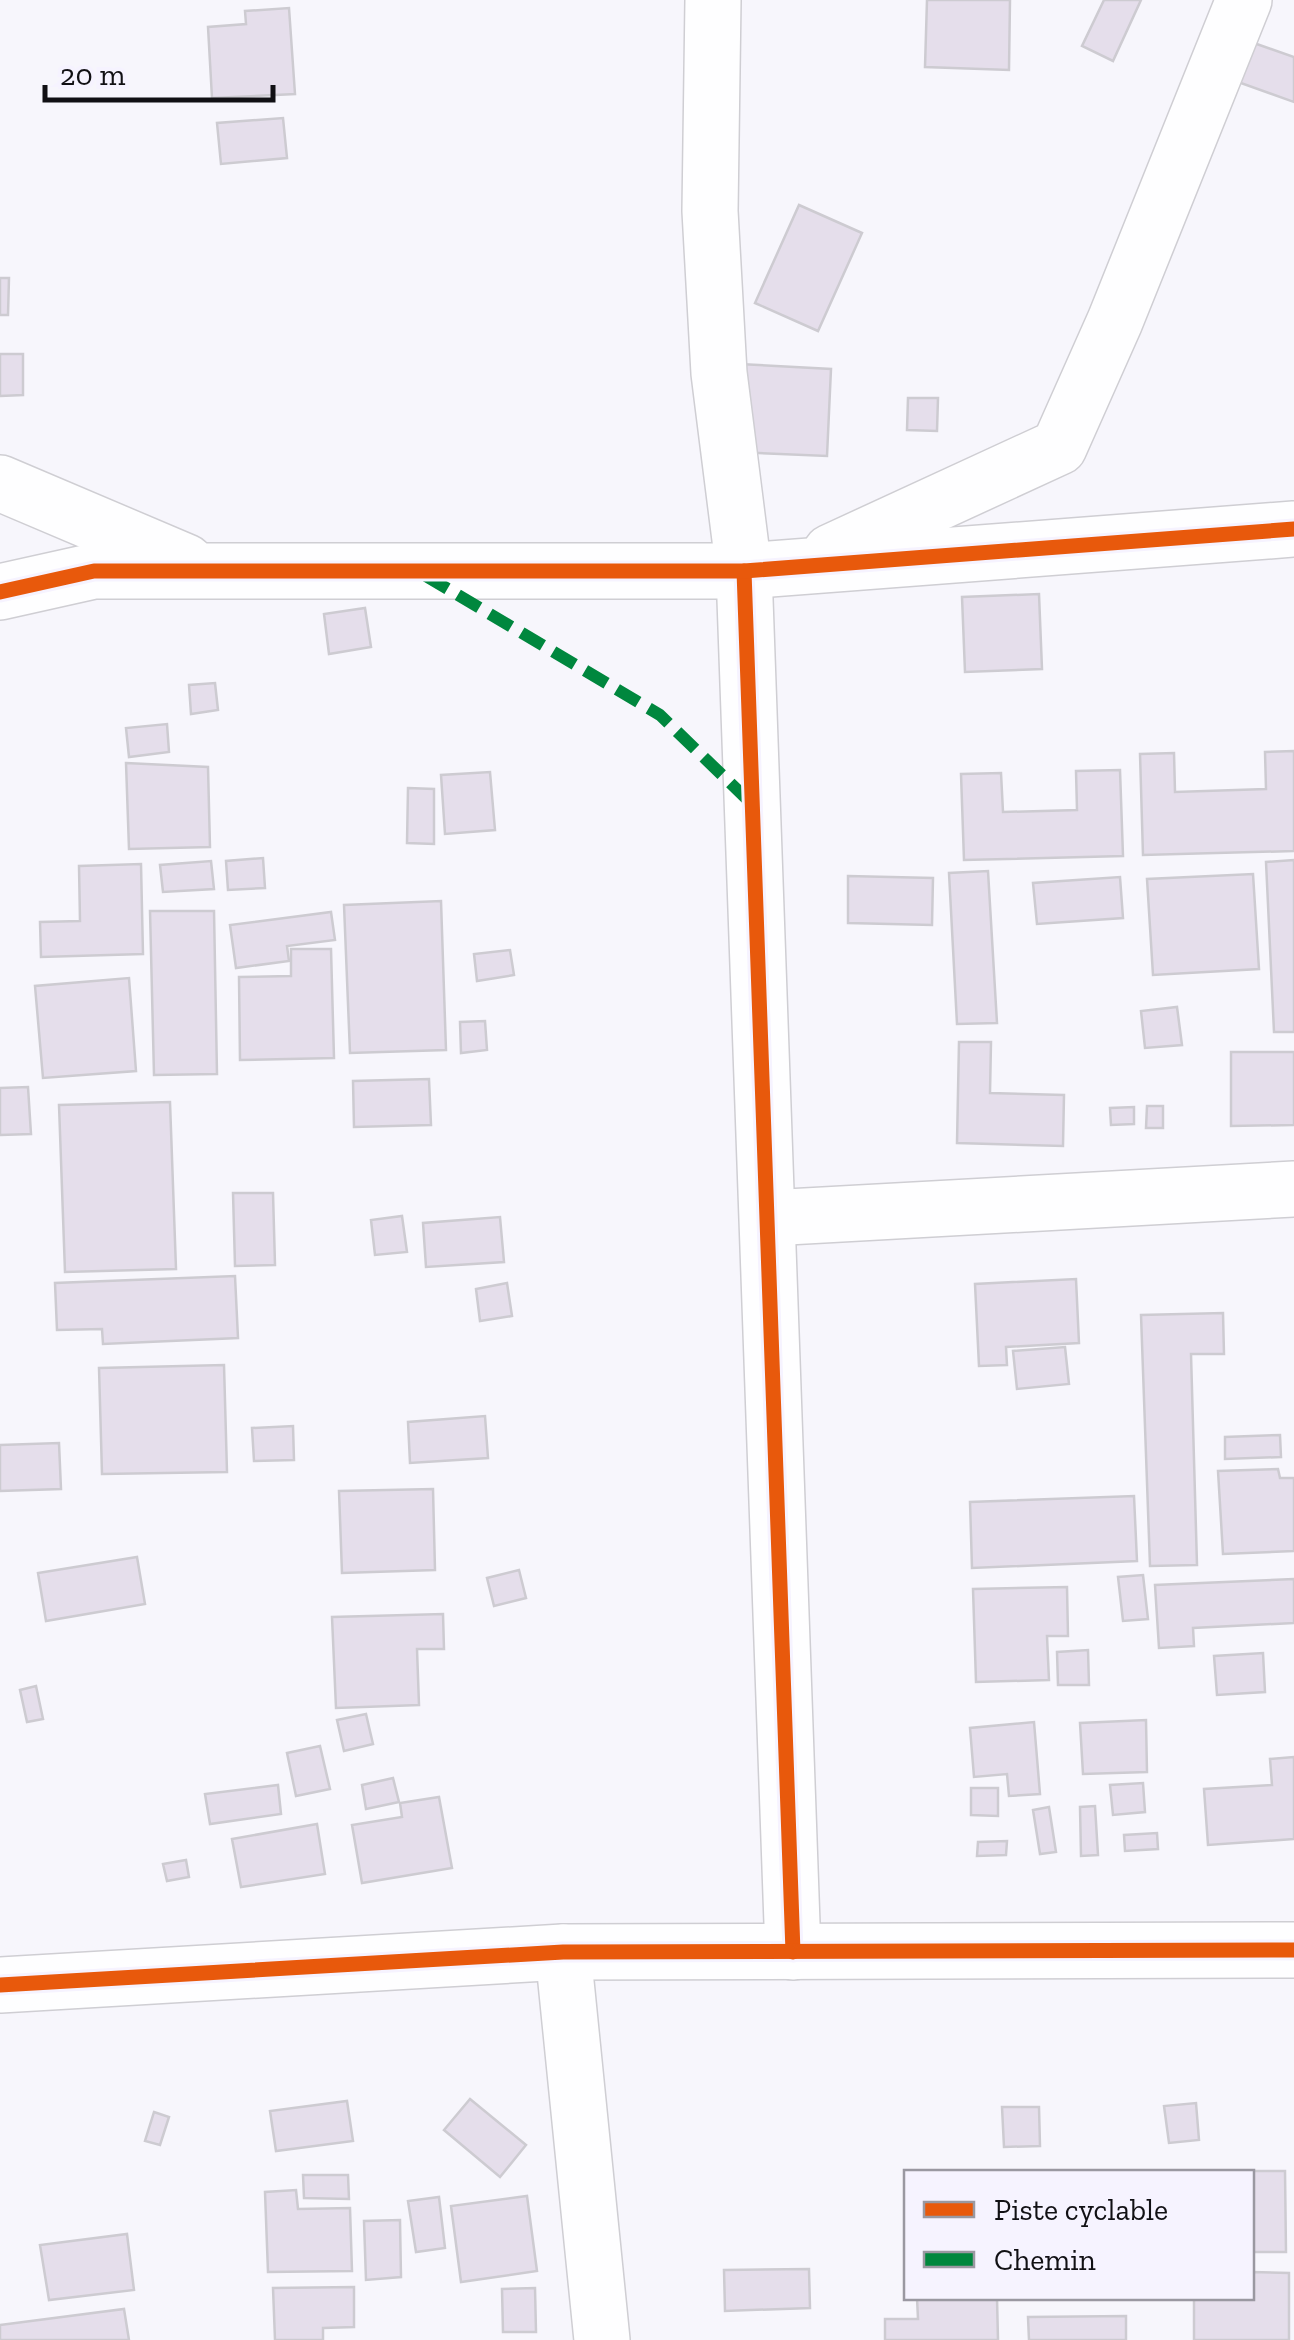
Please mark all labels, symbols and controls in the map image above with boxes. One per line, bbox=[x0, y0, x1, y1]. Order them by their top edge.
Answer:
scale bar bbox=[45, 40, 272, 102]
text: 20 m bbox=[60, 57, 126, 93]
legend bbox=[904, 2170, 1254, 2300]
text: Piste cyclable bbox=[994, 2192, 1168, 2228]
text: Chemin bbox=[994, 2242, 1096, 2278]

